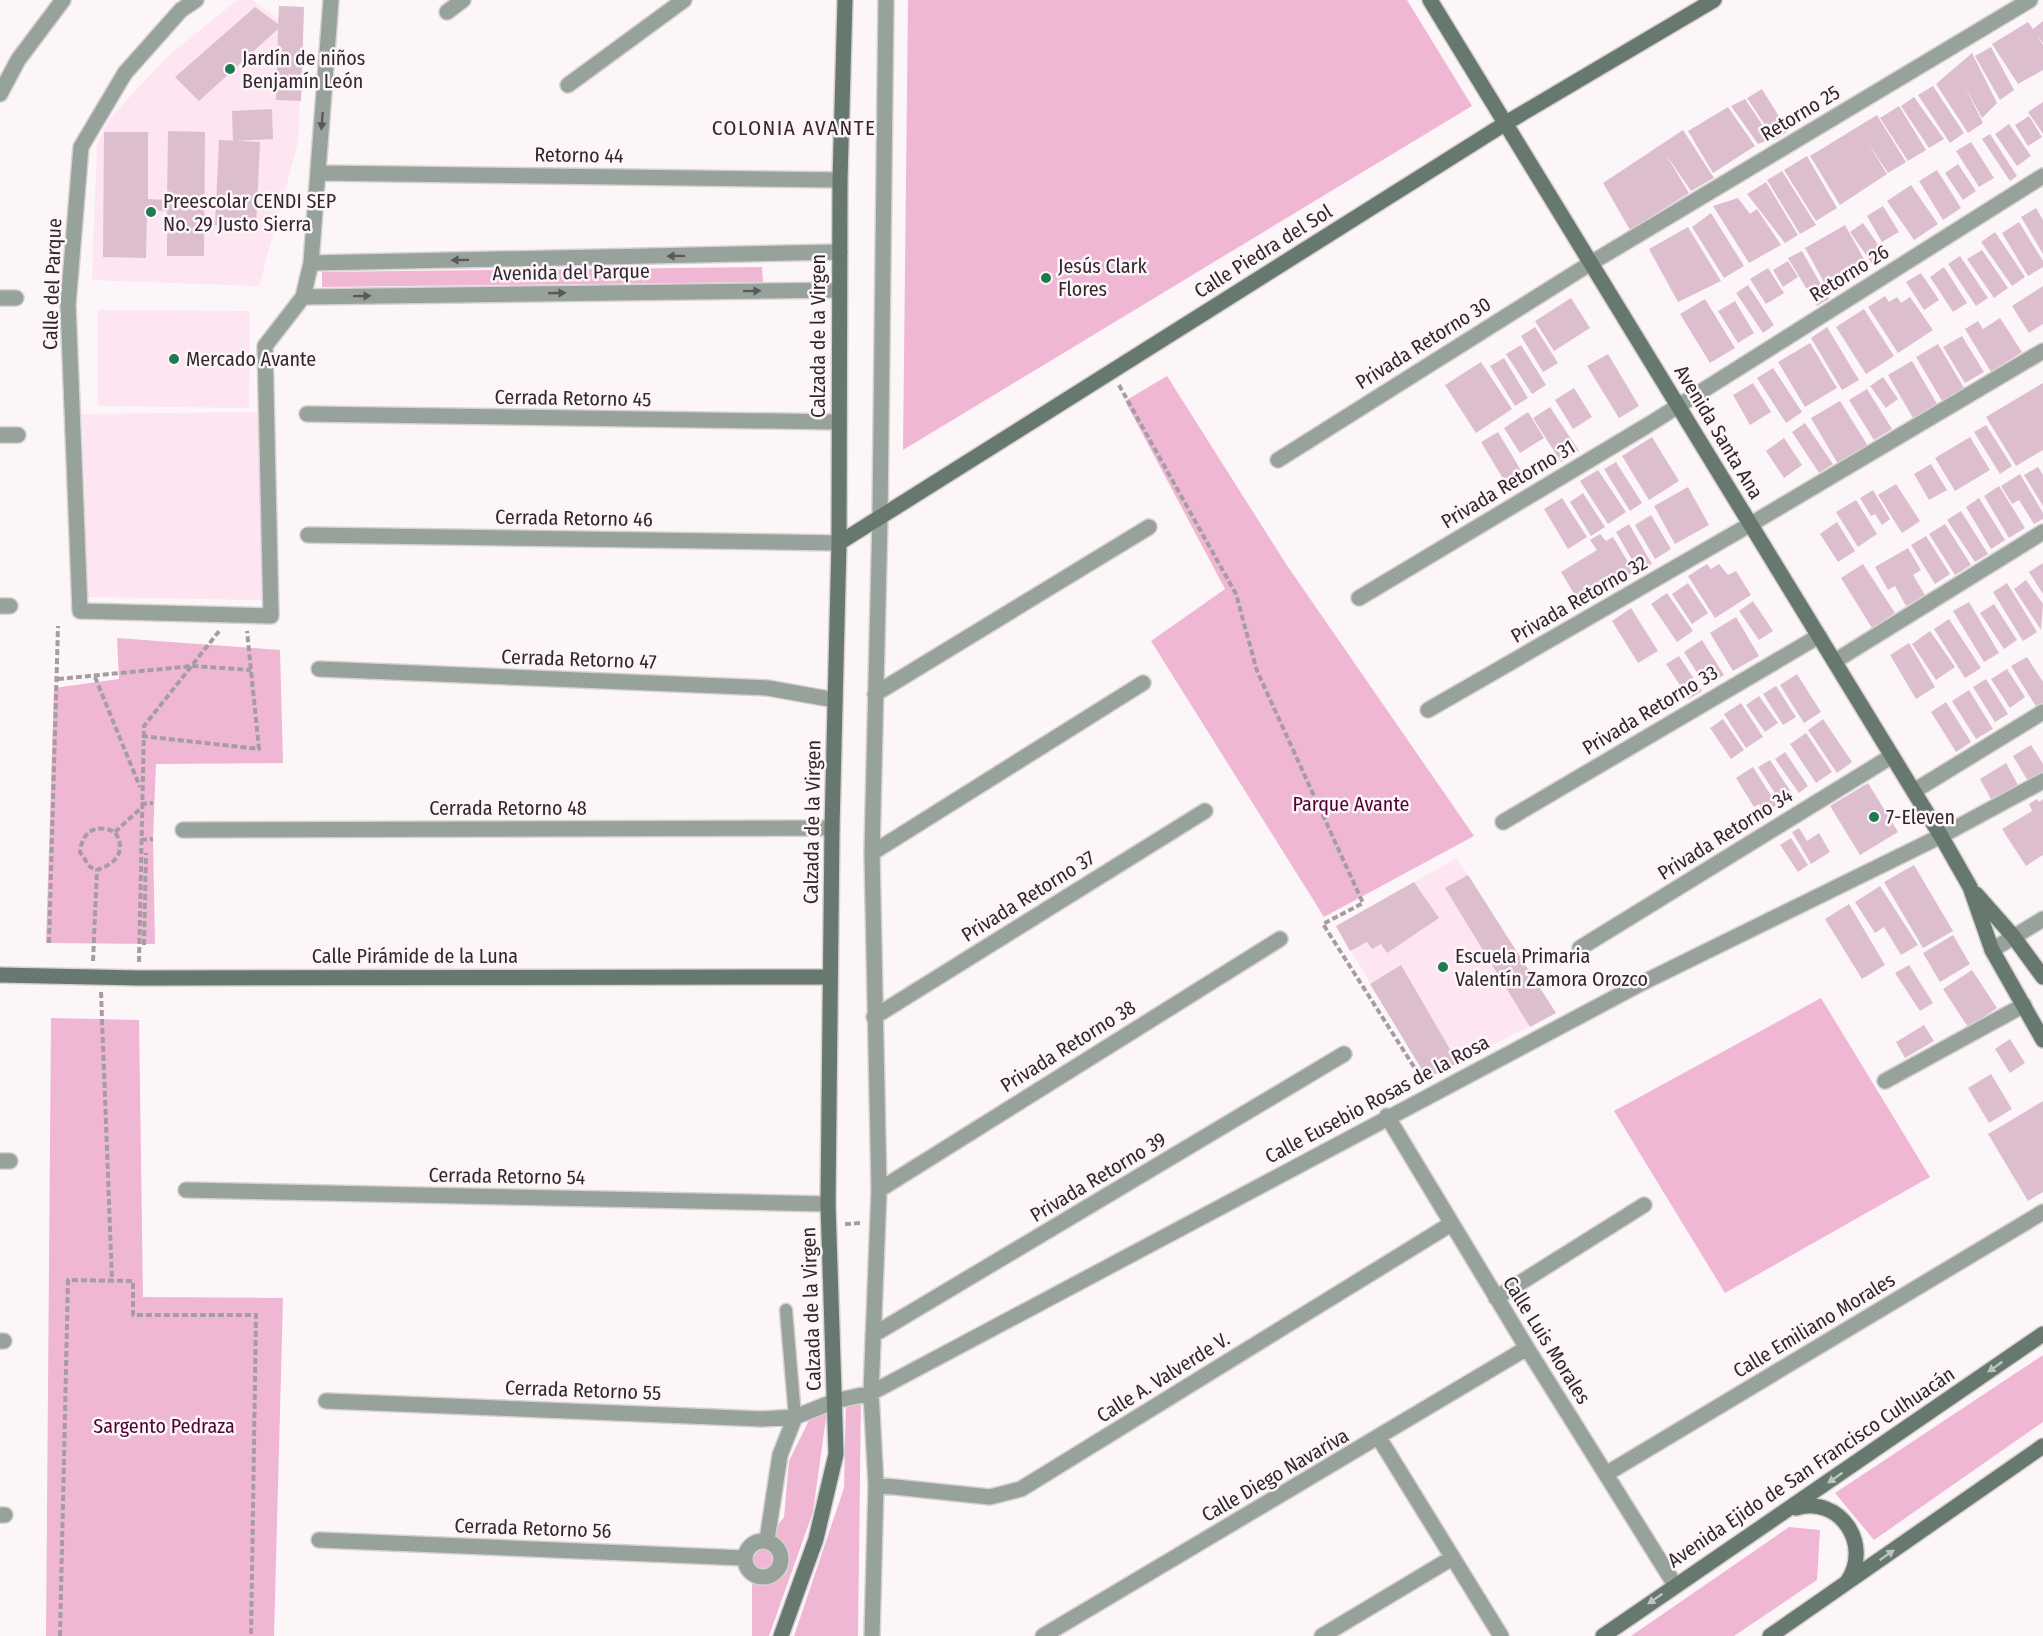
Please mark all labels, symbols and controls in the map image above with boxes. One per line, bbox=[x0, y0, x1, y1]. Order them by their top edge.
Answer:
place label: Jardín de niños Benjamín León bbox=[242, 46, 365, 93]
marker: Jardín de niños Benjamín León bbox=[223, 62, 237, 76]
street label: Retorno 25 bbox=[1756, 80, 1844, 146]
one-way arrow bbox=[317, 112, 326, 131]
district label: COLONIA AVANTE bbox=[712, 115, 876, 141]
street label: Retorno 44 bbox=[534, 142, 624, 168]
place label: Preescolar CENDI SEP No. 29 Justo Sierra bbox=[163, 189, 336, 236]
street label: Calle Piedra del Sol bbox=[1190, 199, 1336, 303]
marker: Preescolar CENDI SEP No. 29 Justo Sierra bbox=[144, 205, 158, 219]
street label: Calle del Parque bbox=[38, 218, 66, 350]
street label: Retorno 26 bbox=[1805, 239, 1893, 307]
one-way arrow bbox=[667, 251, 686, 260]
street label: Calzada de la Virgen bbox=[806, 254, 830, 418]
place label: Jesús Clark Flores bbox=[1058, 254, 1147, 301]
one-way arrow bbox=[451, 255, 470, 265]
street label: Avenida del Parque bbox=[492, 259, 650, 285]
marker: Jesús Clark Flores bbox=[1039, 271, 1053, 285]
one-way arrow bbox=[742, 286, 761, 296]
one-way arrow bbox=[547, 289, 566, 298]
one-way arrow bbox=[352, 291, 371, 301]
street label: Privada Retorno 30 bbox=[1351, 292, 1495, 394]
place label: Mercado Avante bbox=[186, 347, 316, 371]
marker: Mercado Avante bbox=[167, 352, 181, 366]
street label: Avenida Santa Ana bbox=[1670, 361, 1768, 503]
street label: Cerrada Retorno 45 bbox=[494, 385, 652, 411]
street label: Privada Retorno 31 bbox=[1437, 435, 1579, 533]
street label: Cerrada Retorno 46 bbox=[495, 505, 653, 531]
street label: Privada Retorno 32 bbox=[1507, 550, 1652, 648]
street label: Cerrada Retorno 47 bbox=[501, 644, 657, 674]
street label: Privada Retorno 33 bbox=[1578, 660, 1722, 760]
street label: Calzada de la Virgen bbox=[799, 740, 825, 904]
street label: Privada Retorno 34 bbox=[1653, 783, 1797, 885]
park label: Parque Avante bbox=[1293, 792, 1410, 816]
street label: Cerrada Retorno 48 bbox=[429, 796, 587, 820]
place label: 7-Eleven bbox=[1886, 805, 1955, 829]
marker: 7-Eleven bbox=[1867, 810, 1881, 824]
street label: Privada Retorno 37 bbox=[957, 845, 1099, 947]
street label: Calle Pirámide de la Luna bbox=[312, 944, 518, 968]
place label: Escuela Primaria Valentín Zamora Orozco bbox=[1455, 944, 1648, 991]
marker: Escuela Primaria Valentín Zamora Orozco bbox=[1436, 960, 1450, 974]
street label: Privada Retorno 38 bbox=[996, 995, 1140, 1097]
street label: Calle Eusebio Rosas de la Rosa bbox=[1261, 1030, 1493, 1168]
street label: Privada Retorno 39 bbox=[1026, 1127, 1170, 1227]
street label: Cerrada Retorno 54 bbox=[428, 1163, 586, 1189]
street label: Calzada de la Virgen bbox=[796, 1227, 826, 1391]
street label: Calle Emiliano Morales bbox=[1729, 1267, 1899, 1383]
street label: Calle Luis Morales bbox=[1498, 1272, 1596, 1408]
street label: Calle A. Valverde V. bbox=[1092, 1327, 1234, 1427]
one-way arrow bbox=[1987, 1361, 2003, 1372]
street label: Avenida Ejido de San Francisco Culhuacán bbox=[1663, 1362, 1959, 1572]
street label: Cerrada Retorno 55 bbox=[505, 1375, 661, 1405]
park label: Sargento Pedraza bbox=[93, 1414, 235, 1438]
street label: Calle Diego Navariva bbox=[1197, 1423, 1353, 1527]
one-way arrow bbox=[1827, 1472, 1843, 1484]
street label: Cerrada Retorno 56 bbox=[454, 1513, 612, 1543]
one-way arrow bbox=[1879, 1549, 1895, 1561]
one-way arrow bbox=[1648, 1593, 1664, 1605]

